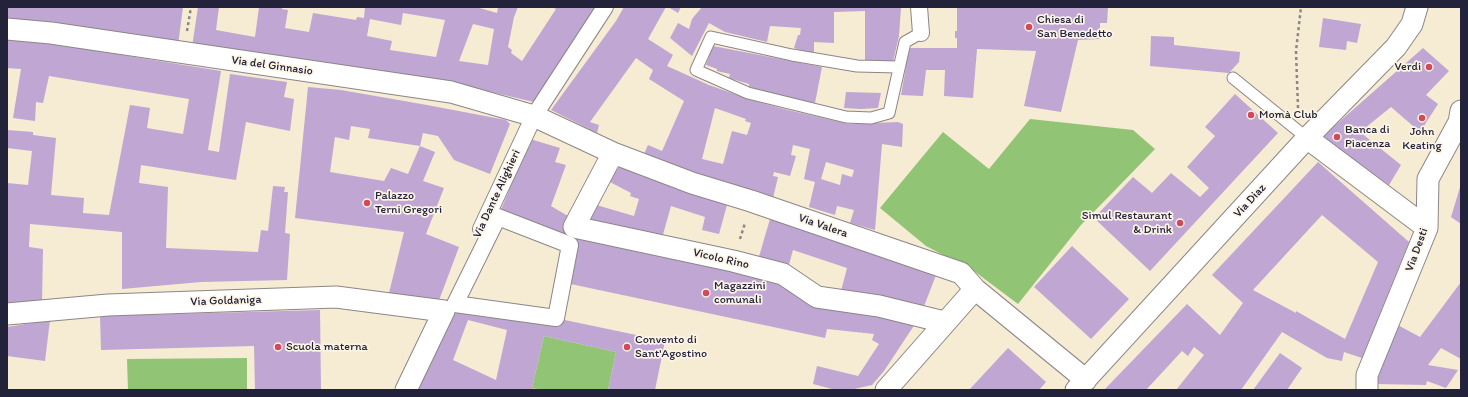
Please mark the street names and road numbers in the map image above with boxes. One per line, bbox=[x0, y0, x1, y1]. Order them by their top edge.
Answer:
street label: Via del Ginnasio bbox=[230, 53, 314, 79]
street label: Via Dante Alighieri bbox=[470, 147, 524, 241]
street label: Via Diaz bbox=[1231, 181, 1269, 221]
street label: Via Valera bbox=[796, 211, 850, 241]
street label: Via Desti bbox=[1402, 226, 1432, 274]
street label: Vicolo Rino bbox=[691, 246, 751, 272]
street label: Via Goldaniga bbox=[190, 293, 262, 309]

